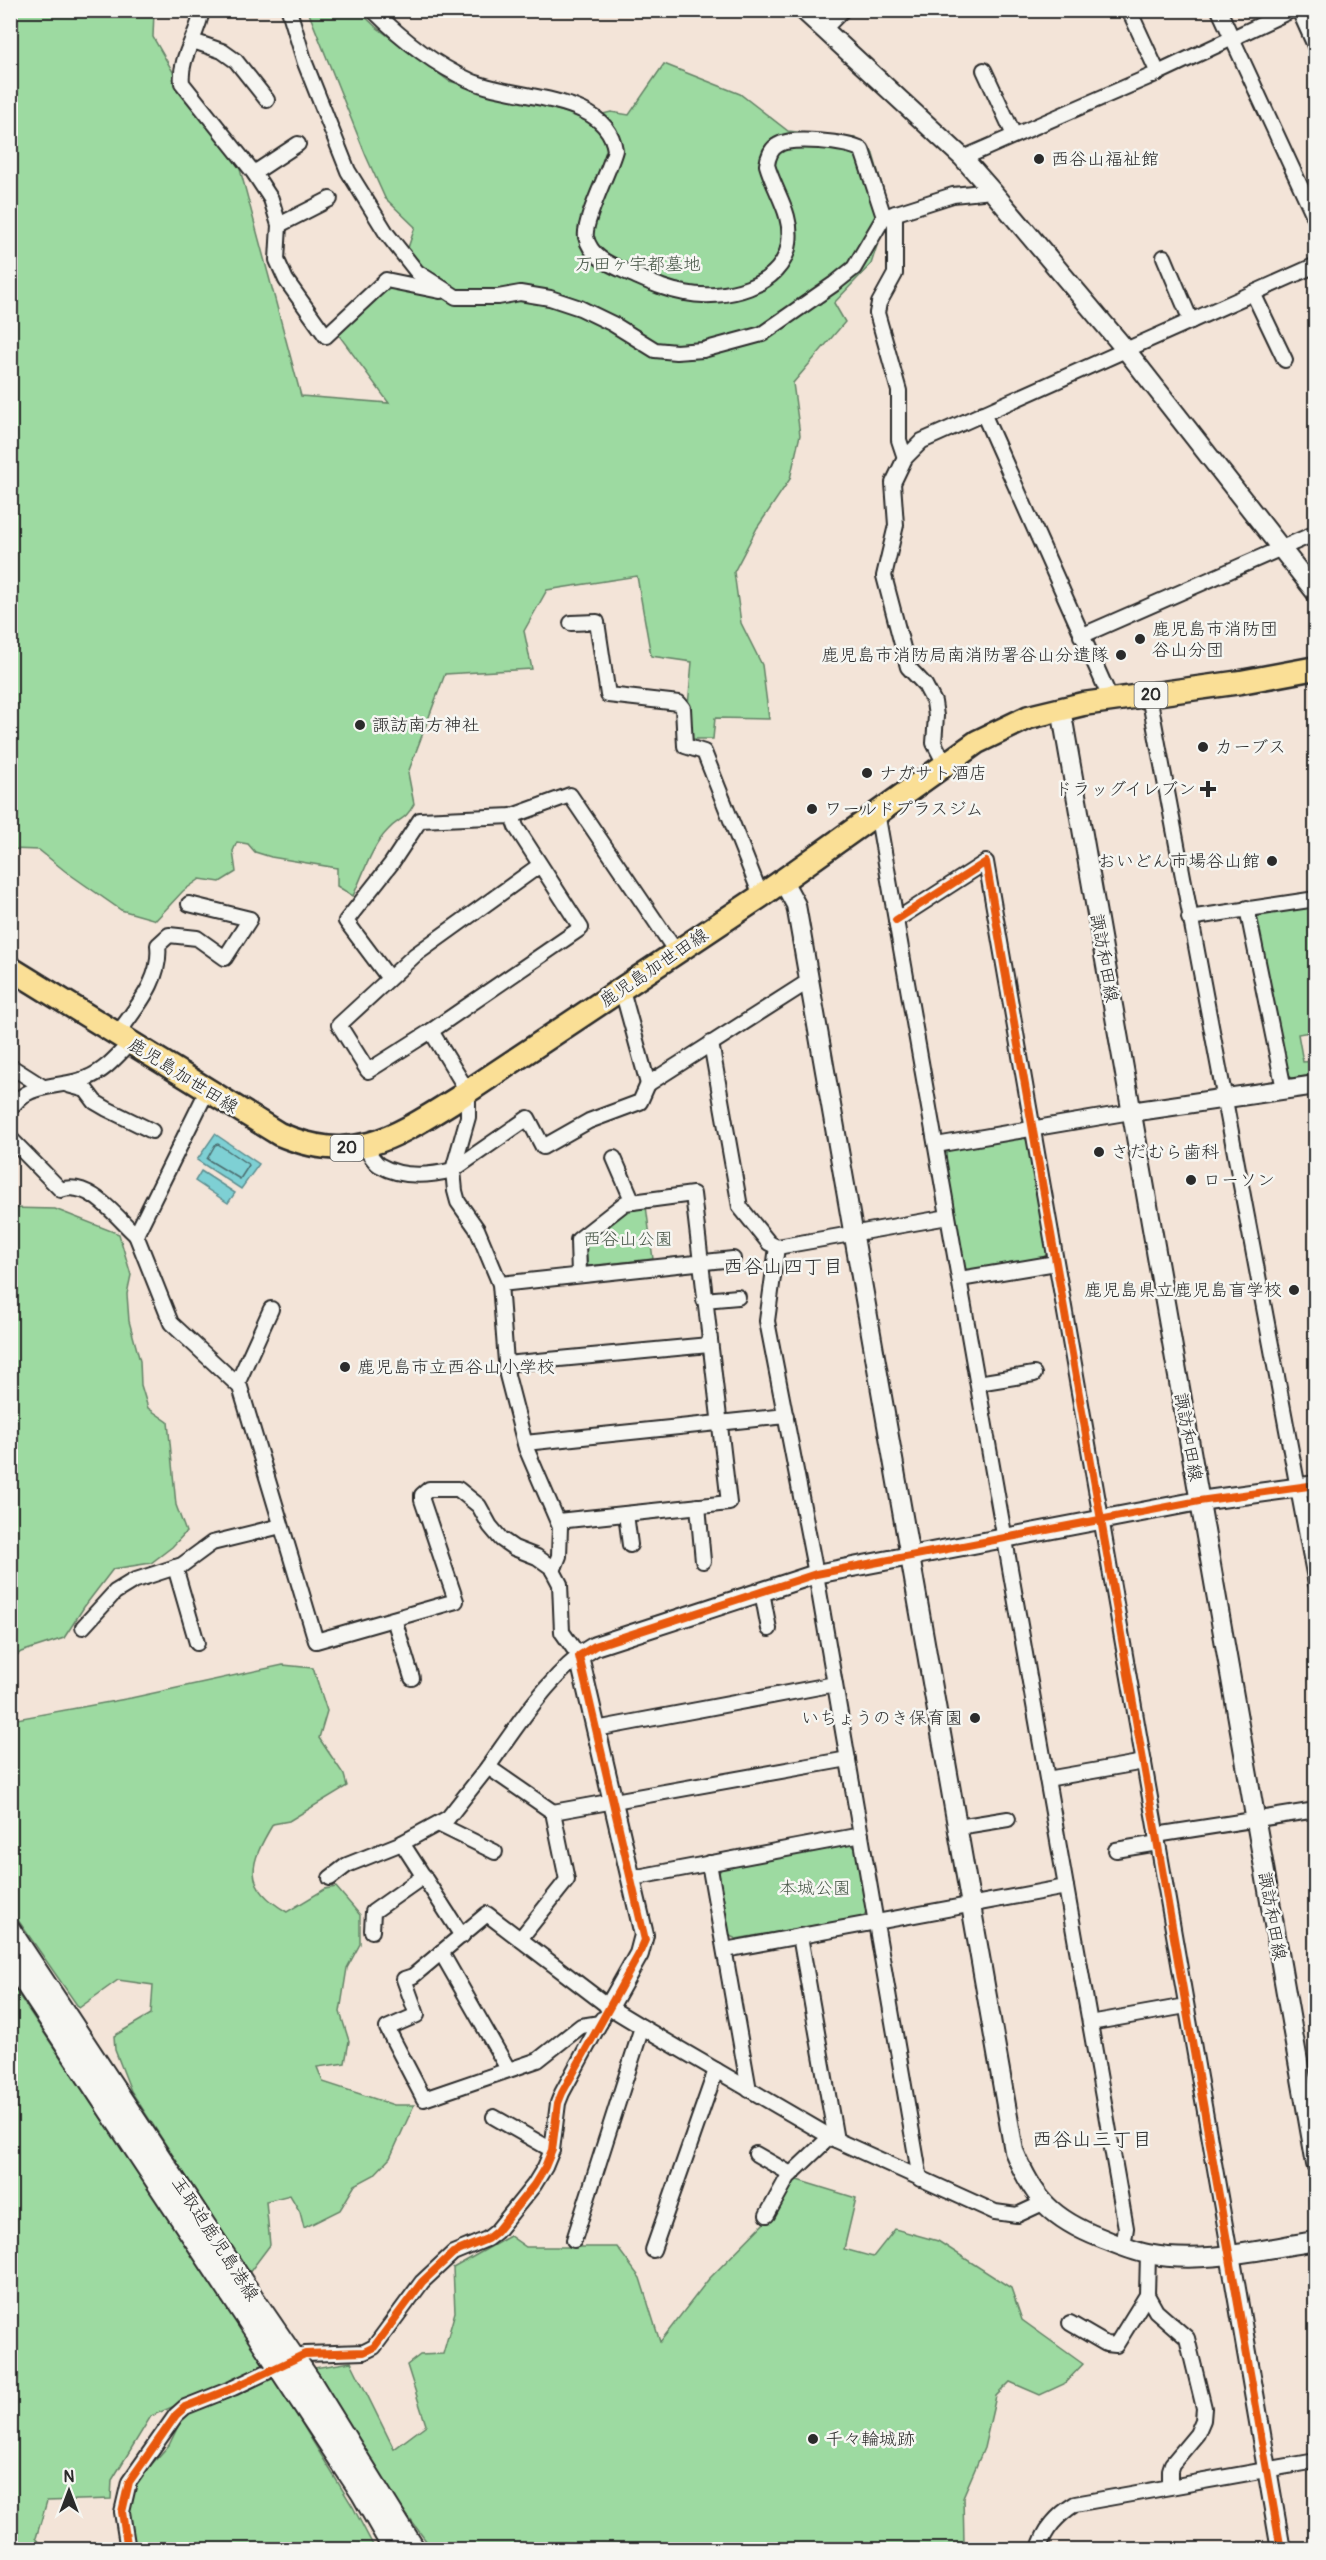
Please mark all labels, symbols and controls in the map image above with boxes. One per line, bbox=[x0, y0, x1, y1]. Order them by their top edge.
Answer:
place label: 西谷山福祉館 bbox=[1051, 148, 1159, 171]
marker: 西谷山福祉館 bbox=[1032, 152, 1046, 166]
park label: 万田ヶ宇都墓地 bbox=[575, 253, 701, 276]
place label: 鹿児島市消防団 谷山分団 bbox=[1152, 618, 1278, 662]
marker: 鹿児島市消防団 谷山分団 bbox=[1133, 632, 1147, 646]
place label: 鹿児島市消防局南消防署谷山分遣隊 bbox=[821, 644, 1109, 667]
marker: 鹿児島市消防局南消防署谷山分遣隊 bbox=[1114, 648, 1128, 662]
road number: 20 bbox=[1134, 682, 1168, 708]
place label: 諏訪南方神社 bbox=[372, 714, 480, 737]
marker: 諏訪南方神社 bbox=[353, 718, 367, 732]
place label: カーブス bbox=[1215, 736, 1286, 759]
marker: カーブス bbox=[1196, 740, 1210, 754]
place label: ナガサト酒店 bbox=[879, 762, 987, 785]
marker: ナガサト酒店 bbox=[860, 766, 874, 780]
place label: ドラッグイレブン bbox=[1054, 778, 1196, 801]
marker: ドラッグイレブン bbox=[1201, 782, 1215, 796]
place label: ワールドプラスジム bbox=[824, 798, 983, 821]
marker: ワールドプラスジム bbox=[805, 802, 819, 816]
place label: おいどん市場谷山館 bbox=[1098, 850, 1260, 873]
marker: おいどん市場谷山館 bbox=[1265, 854, 1279, 868]
street label: 諏訪和田線 bbox=[1085, 912, 1123, 1004]
street label: 鹿児島加世田線 bbox=[595, 923, 713, 1013]
street label: 鹿児島加世田線 bbox=[123, 1033, 243, 1119]
road number: 20 bbox=[330, 1135, 364, 1161]
place label: さだむら歯科 bbox=[1111, 1141, 1219, 1164]
marker: さだむら歯科 bbox=[1092, 1145, 1106, 1159]
place label: ローソン bbox=[1203, 1169, 1275, 1192]
marker: ローソン bbox=[1184, 1173, 1198, 1187]
park label: 西谷山公園 bbox=[583, 1228, 673, 1251]
district label: 西谷山四丁目 bbox=[723, 1254, 843, 1279]
place label: 鹿児島県立鹿児島盲学校 bbox=[1084, 1279, 1282, 1302]
marker: 鹿児島県立鹿児島盲学校 bbox=[1287, 1283, 1301, 1297]
place label: 鹿児島市立西谷山小学校 bbox=[357, 1356, 555, 1379]
marker: 鹿児島市立西谷山小学校 bbox=[338, 1360, 352, 1374]
street label: 諏訪和田線 bbox=[1169, 1391, 1207, 1483]
place label: いちょうのき保育園 bbox=[801, 1707, 963, 1730]
marker: いちょうのき保育園 bbox=[968, 1711, 982, 1725]
street label: 諏訪和田線 bbox=[1253, 1870, 1291, 1962]
park label: 本城公園 bbox=[779, 1877, 851, 1900]
district label: 西谷山三丁目 bbox=[1032, 2127, 1152, 2152]
street label: 玉取迫鹿児島港線 bbox=[166, 2172, 264, 2306]
place label: 千々輪城跡 bbox=[825, 2428, 915, 2451]
marker: 千々輪城跡 bbox=[806, 2432, 820, 2446]
north arrow bbox=[39, 2461, 99, 2521]
text: N bbox=[64, 2467, 75, 2487]

